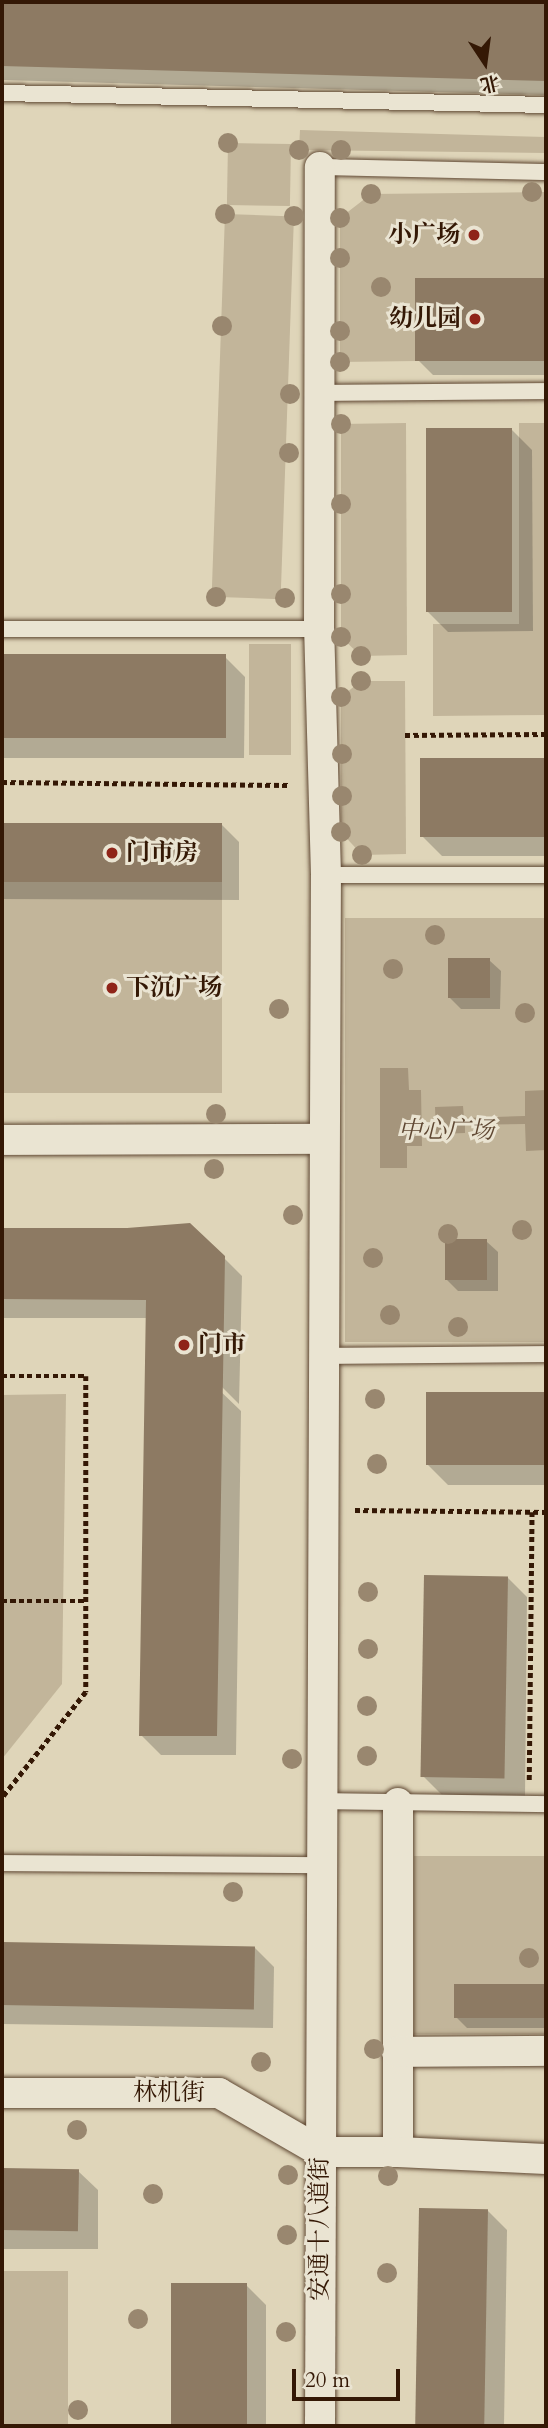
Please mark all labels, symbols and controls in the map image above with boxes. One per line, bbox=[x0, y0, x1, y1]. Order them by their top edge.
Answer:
north arrow bbox=[450, 28, 520, 98]
text: 北 bbox=[478, 69, 502, 98]
place label: 小广场 bbox=[388, 221, 460, 249]
marker: 小广场 bbox=[466, 227, 482, 243]
place label: 幼儿园 bbox=[389, 305, 461, 333]
marker: 幼儿园 bbox=[467, 311, 483, 327]
place label: 门市房 bbox=[126, 839, 198, 867]
marker: 门市房 bbox=[104, 845, 120, 861]
place label: 下沉广场 bbox=[126, 974, 222, 1002]
marker: 下沉广场 bbox=[104, 980, 120, 996]
park label: 中心广场 bbox=[398, 1117, 494, 1145]
place label: 门市 bbox=[198, 1331, 246, 1359]
marker: 门市 bbox=[176, 1337, 192, 1353]
street label: 林机街 bbox=[133, 2079, 205, 2107]
street label: 安通十八道街 bbox=[306, 2157, 334, 2301]
scale bar bbox=[296, 2354, 405, 2398]
text: 20 m bbox=[305, 2366, 350, 2395]

